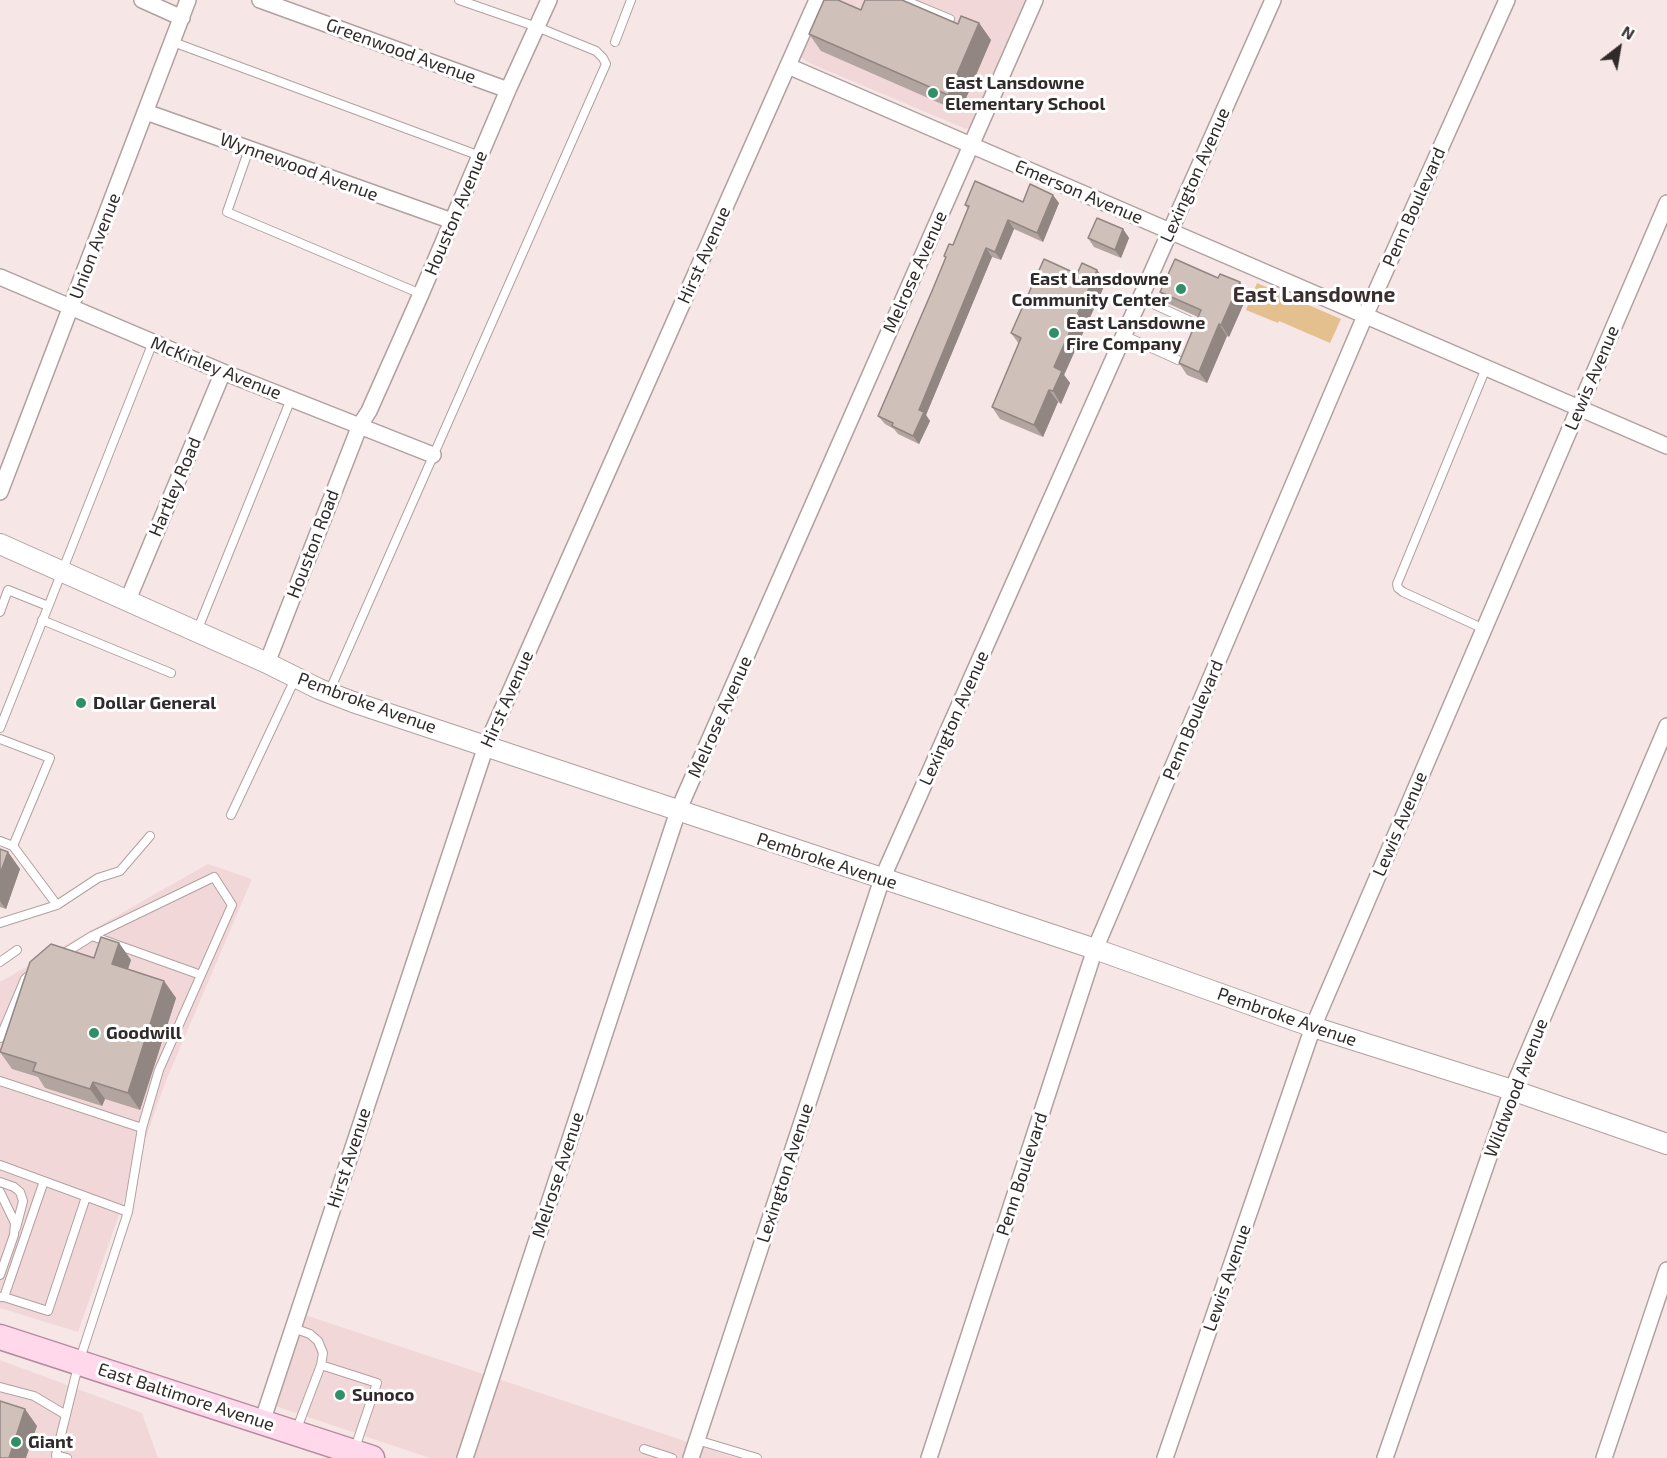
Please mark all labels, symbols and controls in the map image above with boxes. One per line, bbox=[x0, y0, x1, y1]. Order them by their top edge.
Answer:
street label: Greenwood Avenue bbox=[323, 14, 479, 88]
north arrow bbox=[1589, 18, 1649, 78]
text: N bbox=[1619, 21, 1638, 43]
place label: East Lansdowne Elementary School bbox=[945, 72, 1105, 115]
marker: East Lansdowne Elementary School bbox=[926, 86, 940, 100]
street label: Lexington Avenue bbox=[1156, 104, 1234, 246]
street label: Wynnewood Avenue bbox=[217, 128, 381, 206]
street label: Penn Boulevard bbox=[1378, 144, 1450, 270]
street label: Houston Avenue bbox=[420, 147, 492, 279]
street label: Emerson Avenue bbox=[1012, 155, 1146, 229]
street label: Union Avenue bbox=[65, 190, 125, 302]
street label: Hirst Avenue bbox=[673, 203, 735, 307]
street label: Melrose Avenue bbox=[878, 208, 952, 336]
place label: East Lansdowne Community Center bbox=[1011, 268, 1169, 310]
marker: East Lansdowne Community Center bbox=[1174, 282, 1188, 296]
district label: East Lansdowne bbox=[1233, 282, 1395, 308]
place label: East Lansdowne Fire Company bbox=[1066, 312, 1205, 354]
street label: Lewis Avenue bbox=[1560, 322, 1624, 434]
marker: East Lansdowne Fire Company bbox=[1047, 326, 1061, 340]
street label: McKinley Avenue bbox=[148, 332, 284, 404]
street label: Hartley Road bbox=[144, 434, 206, 540]
street label: Houston Road bbox=[282, 487, 344, 601]
street label: Hirst Avenue bbox=[476, 647, 538, 751]
street label: Lexington Avenue bbox=[915, 647, 993, 789]
street label: Melrose Avenue bbox=[683, 653, 757, 781]
street label: Penn Boulevard bbox=[1158, 657, 1228, 783]
street label: Pembroke Avenue bbox=[295, 668, 439, 738]
place label: Dollar General bbox=[93, 692, 216, 714]
marker: Dollar General bbox=[74, 696, 88, 710]
street label: Lewis Avenue bbox=[1368, 768, 1432, 880]
street label: Pembroke Avenue bbox=[754, 828, 900, 894]
street label: Pembroke Avenue bbox=[1214, 983, 1360, 1051]
street label: Wildwood Avenue bbox=[1480, 1015, 1552, 1161]
place label: Goodwill bbox=[106, 1022, 182, 1044]
marker: Goodwill bbox=[87, 1026, 101, 1040]
street label: Lexington Avenue bbox=[752, 1101, 818, 1245]
street label: Hirst Avenue bbox=[323, 1105, 375, 1211]
street label: Melrose Avenue bbox=[527, 1109, 589, 1241]
street label: Penn Boulevard bbox=[992, 1110, 1052, 1238]
street label: Lewis Avenue bbox=[1199, 1222, 1255, 1334]
street label: East Baltimore Avenue bbox=[95, 1358, 277, 1436]
place label: Sunoco bbox=[352, 1384, 414, 1406]
marker: Sunoco bbox=[333, 1388, 347, 1402]
place label: Giant bbox=[28, 1431, 73, 1453]
marker: Giant bbox=[9, 1435, 23, 1449]

